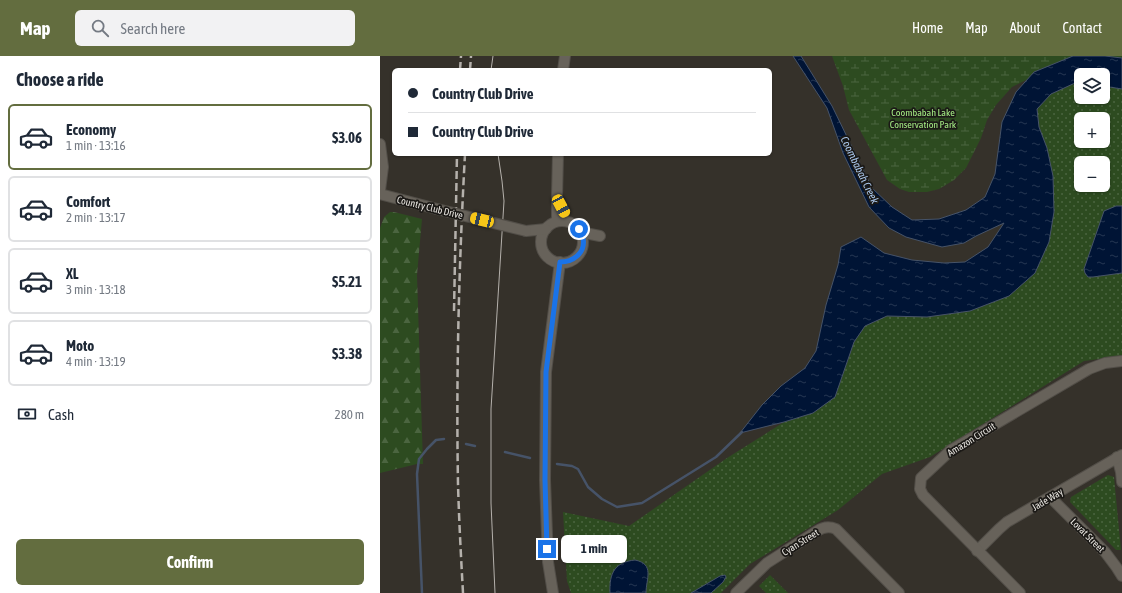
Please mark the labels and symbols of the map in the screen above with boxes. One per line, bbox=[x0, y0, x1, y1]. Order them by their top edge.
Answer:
park label: Coombabah Lake Conservation Park bbox=[890, 107, 957, 130]
water label: Coombabah Creek bbox=[839, 134, 882, 206]
car bbox=[550, 193, 572, 219]
street label: Country Club Drive bbox=[396, 194, 464, 221]
car bbox=[469, 211, 495, 229]
route start bbox=[570, 220, 588, 238]
street label: Amazon Circuit bbox=[945, 420, 997, 459]
street label: Jade Way bbox=[1030, 486, 1065, 513]
street label: Lovat Street bbox=[1068, 516, 1107, 555]
street label: Cyan Street bbox=[780, 527, 821, 558]
callout: 1 min bbox=[561, 535, 627, 563]
route end bbox=[538, 540, 556, 558]

